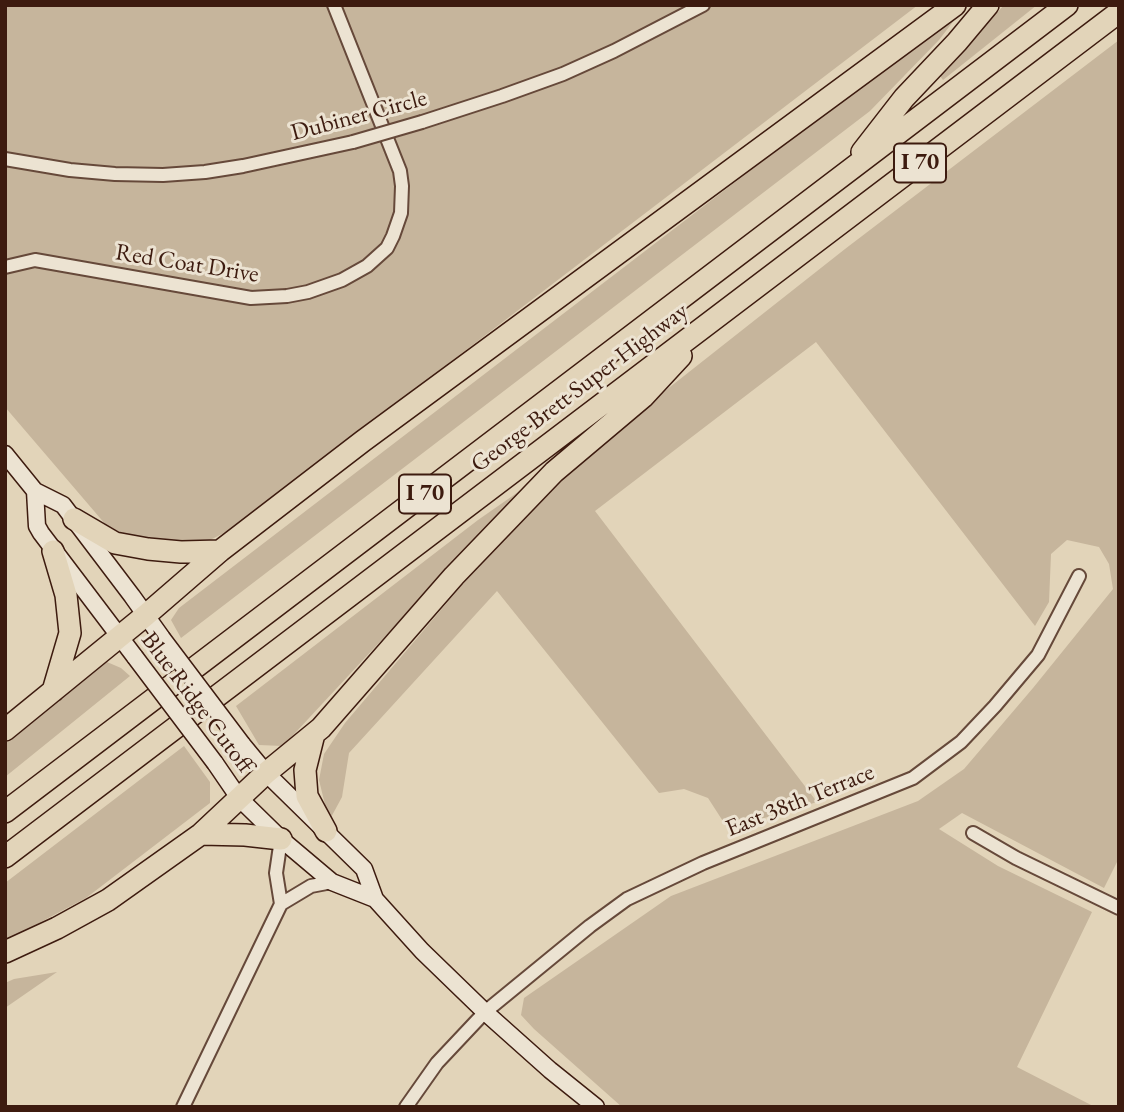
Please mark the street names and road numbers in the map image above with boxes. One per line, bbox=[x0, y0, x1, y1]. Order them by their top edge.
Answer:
street label: Dubiner Circle bbox=[288, 84, 430, 148]
road number: I 70 bbox=[894, 144, 946, 182]
street label: Red Coat Drive bbox=[113, 238, 261, 290]
street label: George Brett Super Highway bbox=[466, 297, 694, 479]
road number: I 70 bbox=[399, 474, 451, 514]
street label: Blue Ridge Cutoff bbox=[135, 627, 259, 779]
street label: East 38th Terrace bbox=[722, 758, 878, 844]

